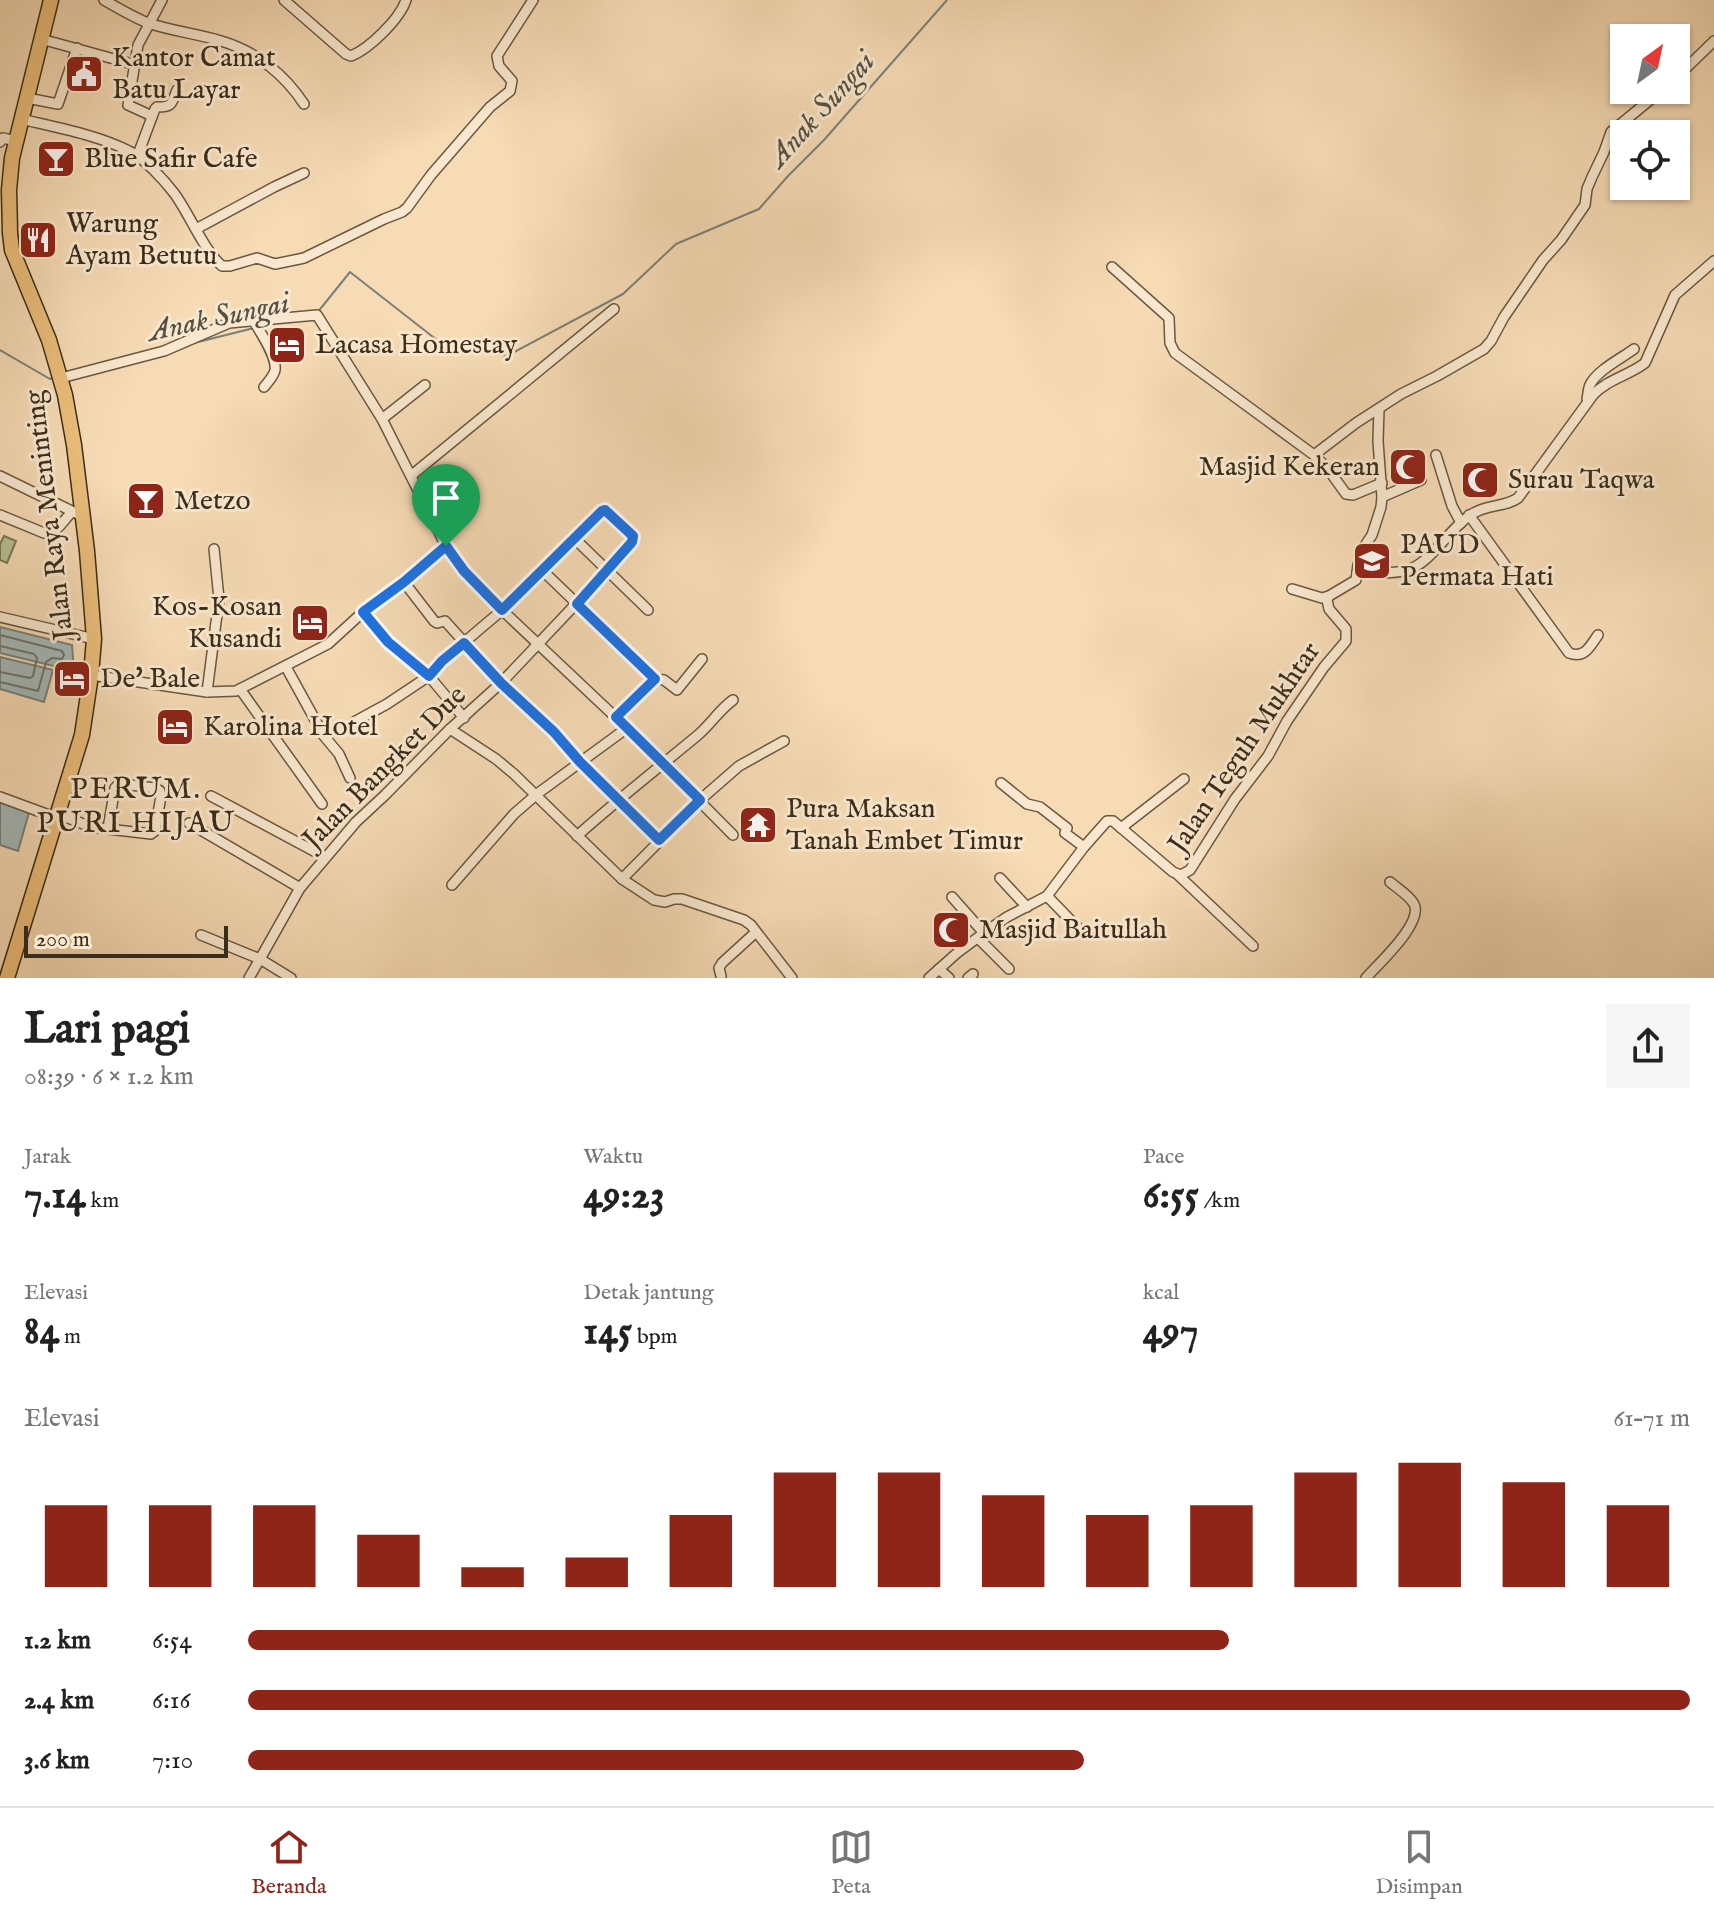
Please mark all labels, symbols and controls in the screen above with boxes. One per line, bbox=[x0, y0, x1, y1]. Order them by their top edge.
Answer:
north arrow bbox=[1610, 24, 1690, 104]
map controls bbox=[1610, 24, 1690, 200]
place label: Kantor Camat Batu Layar bbox=[112, 41, 276, 108]
water label: Anak Sungai bbox=[758, 42, 886, 178]
public building icon: Kantor Camat Batu Layar bbox=[63, 53, 105, 95]
button: locate bbox=[1610, 120, 1690, 200]
bar icon: Blue Safir Cafe bbox=[35, 138, 77, 180]
place label: Blue Safir Cafe bbox=[84, 142, 258, 177]
place label: Warung Ayam Betutu bbox=[65, 207, 217, 274]
restaurant icon: Warung Ayam Betutu bbox=[17, 219, 59, 261]
water label: Anak Sungai bbox=[142, 284, 295, 352]
hotel icon: Lacasa Homestay bbox=[266, 324, 308, 366]
place label: Lacasa Homestay bbox=[315, 328, 518, 363]
street label: Jalan Raya Meninting bbox=[17, 387, 83, 645]
mosque icon: Masjid Kekeran bbox=[1387, 446, 1429, 488]
place label: Masjid Kekeran bbox=[1199, 450, 1380, 485]
mosque icon: Surau Taqwa bbox=[1459, 459, 1501, 501]
place label: Surau Taqwa bbox=[1508, 463, 1656, 498]
pin bbox=[412, 464, 480, 546]
icon: arrive bbox=[424, 476, 468, 520]
bar icon: Metzo bbox=[125, 480, 167, 522]
place label: Metzo bbox=[174, 484, 251, 519]
place label: PAUD Permata Hati bbox=[1400, 528, 1554, 595]
school or university icon: PAUD Permata Hati bbox=[1351, 540, 1393, 582]
place label: Kos-Kosan Kusandi bbox=[152, 590, 282, 657]
hotel icon: Kos-Kosan Kusandi bbox=[289, 602, 331, 644]
street label: Jalan Teguh Mukhtar bbox=[1160, 636, 1329, 863]
hotel icon: De' Bale bbox=[51, 658, 93, 700]
place label: De' Bale bbox=[100, 662, 200, 697]
street label: Jalan Bangket Due bbox=[294, 679, 474, 859]
hotel icon: Karolina Hotel bbox=[154, 706, 196, 748]
place label: Karolina Hotel bbox=[203, 710, 378, 745]
district label: PERUM. PURI HIJAU bbox=[36, 771, 236, 843]
place label: Pura Maksan Tanah Embet Timur bbox=[786, 792, 1023, 859]
temple icon: Pura Maksan Tanah Embet Timur bbox=[737, 804, 779, 846]
mosque icon: Masjid Baitullah bbox=[930, 909, 972, 951]
place label: Masjid Baitullah bbox=[979, 913, 1167, 948]
scale bar bbox=[24, 922, 228, 958]
text: 200 m bbox=[36, 926, 90, 954]
text: Lari pagi bbox=[24, 1002, 190, 1058]
button: share bbox=[1606, 1004, 1690, 1088]
text: 08:39 · 6 × 1.2 km bbox=[24, 1060, 194, 1093]
text: Jarak bbox=[24, 1143, 71, 1171]
text: Waktu bbox=[583, 1143, 643, 1171]
text: Pace bbox=[1143, 1143, 1184, 1171]
text: 7.14 bbox=[24, 1171, 86, 1222]
text: 49:23 bbox=[583, 1171, 665, 1222]
text: 6:55 bbox=[1143, 1171, 1199, 1222]
text: km bbox=[86, 1187, 119, 1215]
text: /km bbox=[1199, 1187, 1240, 1215]
text: Elevasi bbox=[24, 1279, 88, 1307]
text: Detak jantung bbox=[583, 1279, 714, 1307]
text: kcal bbox=[1143, 1279, 1179, 1307]
text: 84 bbox=[24, 1307, 59, 1358]
text: 145 bbox=[583, 1307, 632, 1358]
text: 497 bbox=[1143, 1307, 1198, 1358]
text: m bbox=[59, 1323, 81, 1351]
text: bpm bbox=[632, 1323, 678, 1351]
text: Elevasi bbox=[24, 1402, 100, 1435]
text: 61–71 m bbox=[1613, 1402, 1690, 1435]
text: 1.2 km bbox=[24, 1624, 91, 1657]
text: 6:54 bbox=[152, 1624, 192, 1657]
text: 2.4 km bbox=[24, 1684, 94, 1717]
text: 6:16 bbox=[152, 1684, 190, 1717]
text: 3.6 km bbox=[24, 1744, 90, 1777]
text: 7:10 bbox=[152, 1744, 193, 1777]
tab: Beranda bbox=[251, 1825, 326, 1901]
tab: Peta bbox=[829, 1825, 873, 1901]
tab: Disimpan bbox=[1375, 1825, 1463, 1901]

